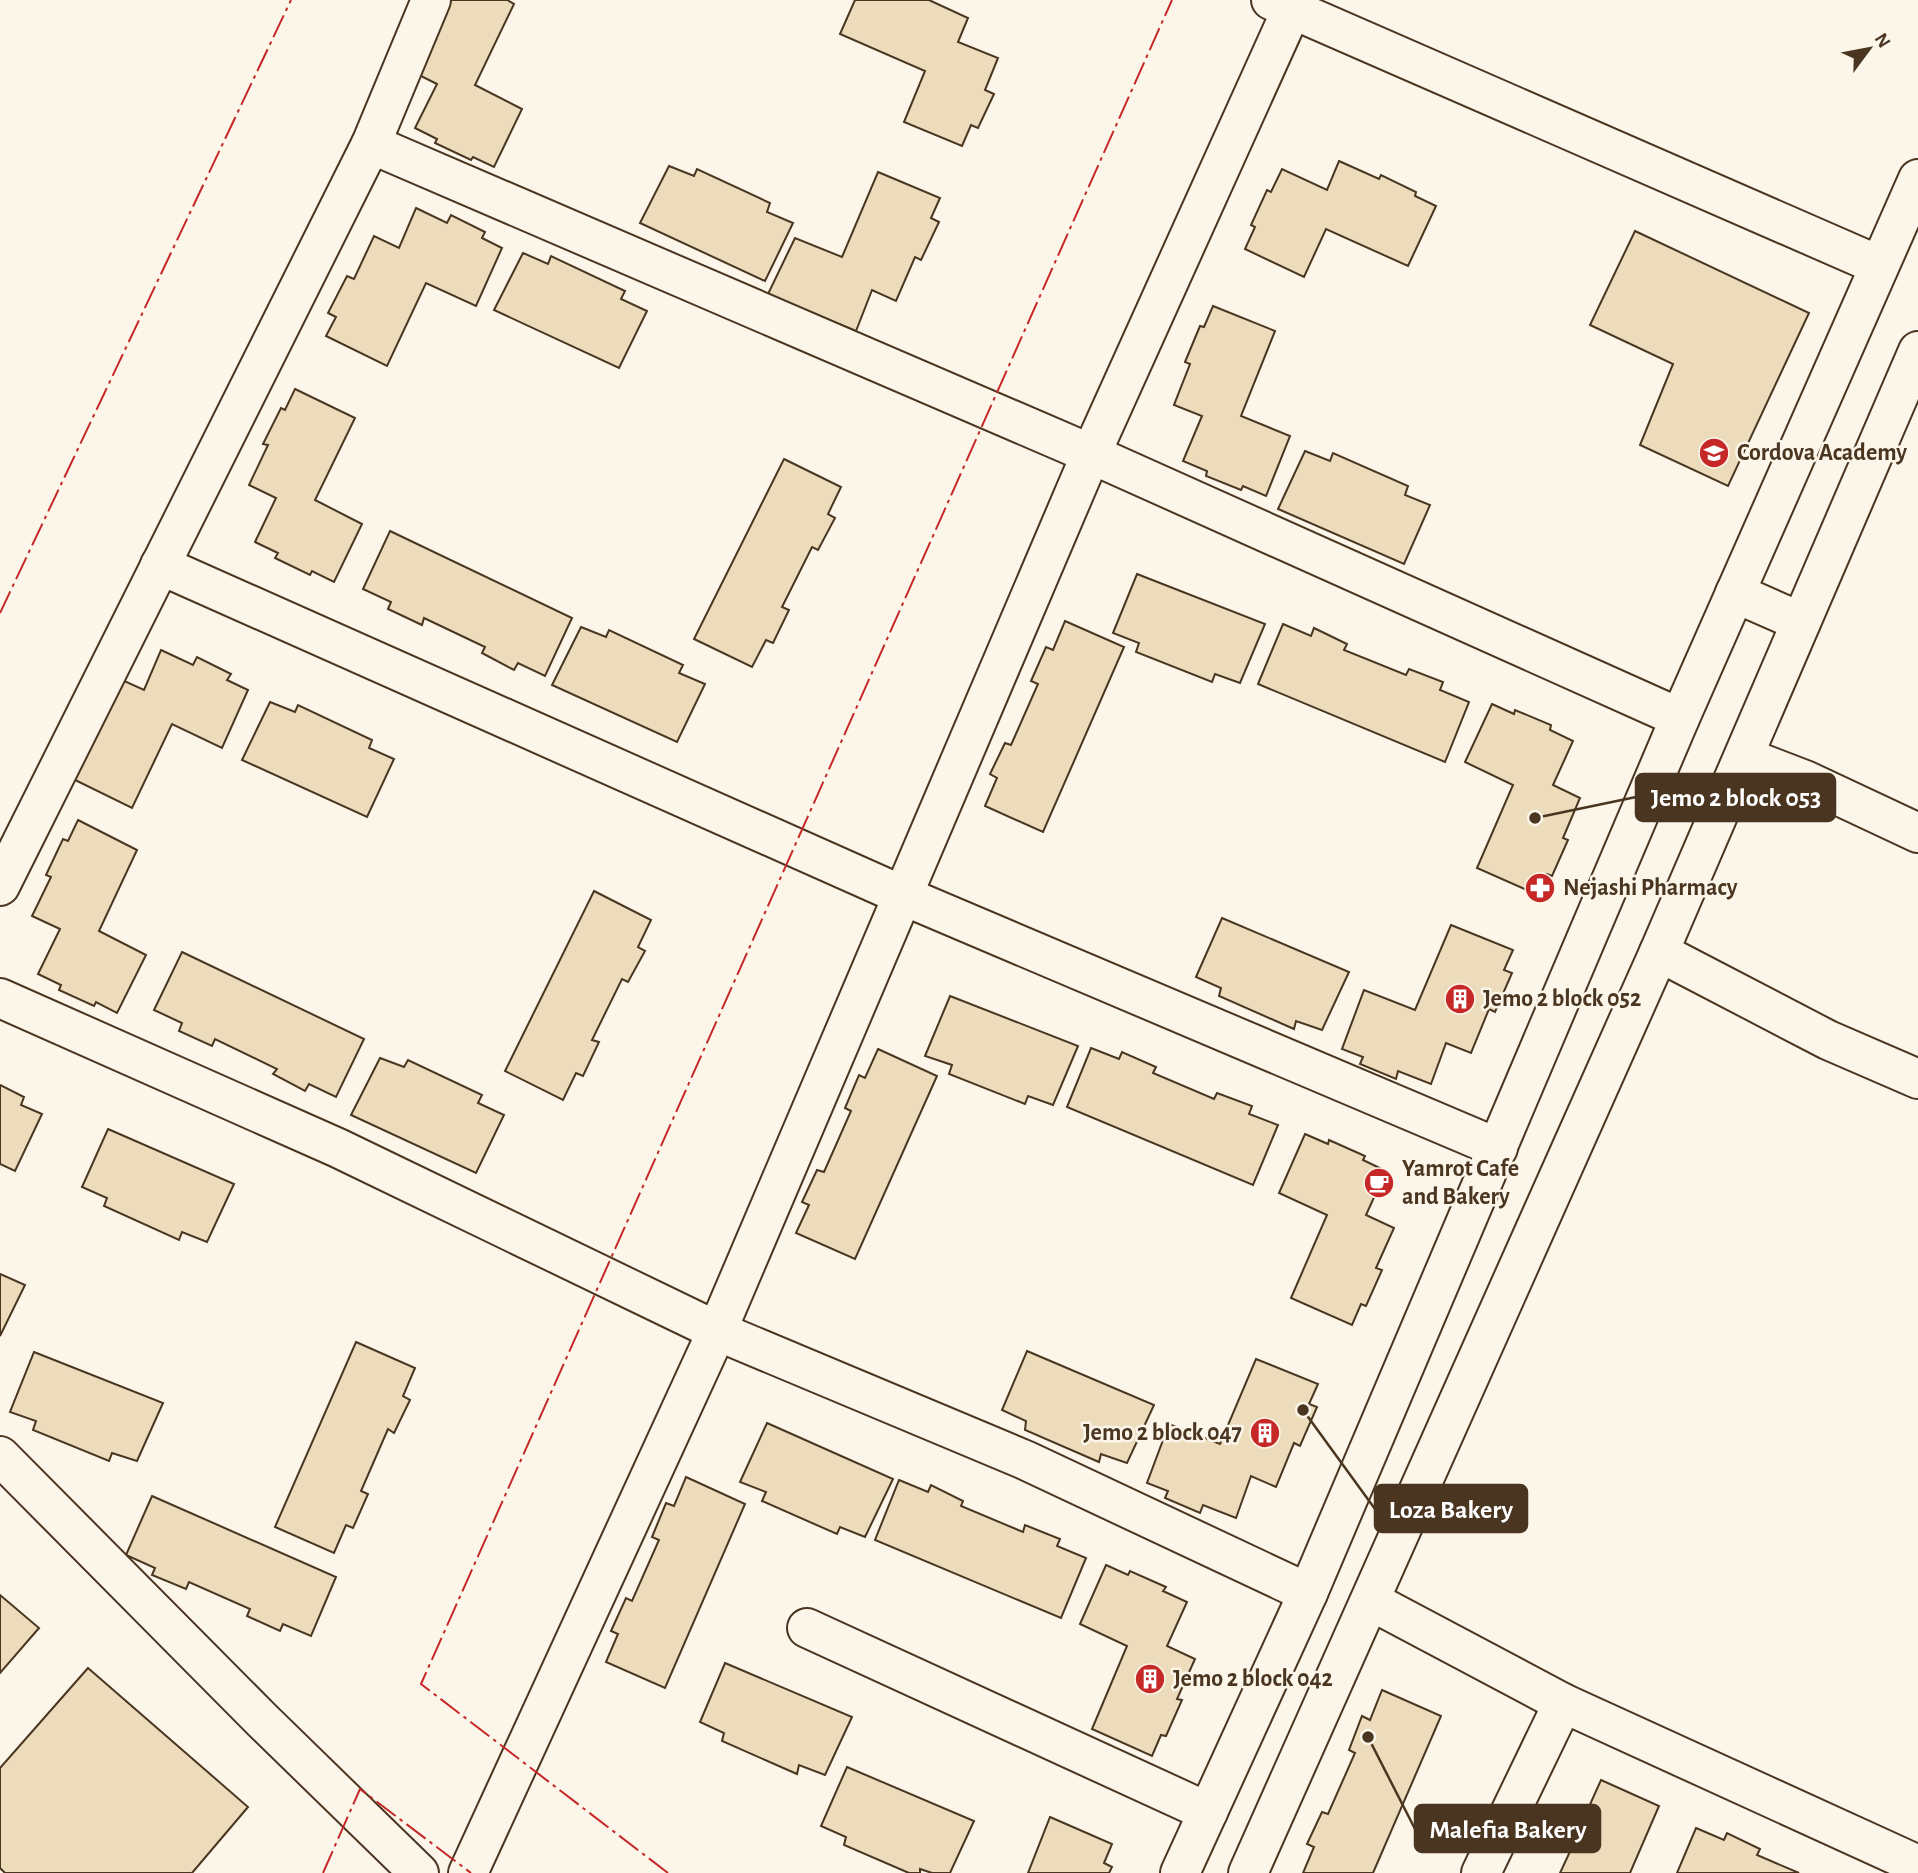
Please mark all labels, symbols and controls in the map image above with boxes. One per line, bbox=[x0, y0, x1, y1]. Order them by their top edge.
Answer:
north arrow bbox=[1834, 14, 1904, 84]
text: N bbox=[1871, 30, 1894, 51]
school or university icon: Cordova Academy bbox=[1697, 436, 1731, 470]
place label: Cordova Academy bbox=[1737, 441, 1907, 465]
callout: Jemo 2 block 053 bbox=[1636, 774, 1835, 821]
text: Jemo 2 block 053 bbox=[1651, 785, 1821, 811]
pharmacy icon: Nejashi Pharmacy bbox=[1523, 871, 1557, 905]
place label: Nejashi Pharmacy bbox=[1563, 876, 1738, 900]
building icon: Jemo 2 block 052 bbox=[1443, 982, 1477, 1016]
place label: Jemo 2 block 052 bbox=[1483, 987, 1641, 1011]
place label: Yamrot Cafe and Bakery bbox=[1402, 1157, 1519, 1209]
cafe icon: Yamrot Cafe and Bakery bbox=[1362, 1166, 1396, 1200]
building icon: Jemo 2 block 047 bbox=[1248, 1416, 1282, 1450]
place label: Jemo 2 block 047 bbox=[1083, 1421, 1242, 1445]
callout: Loza Bakery bbox=[1375, 1485, 1527, 1532]
text: Loza Bakery bbox=[1389, 1497, 1514, 1523]
building icon: Jemo 2 block 042 bbox=[1133, 1662, 1167, 1696]
place label: Jemo 2 block 042 bbox=[1173, 1667, 1333, 1691]
callout: Malefia Bakery bbox=[1415, 1805, 1600, 1852]
text: Malefia Bakery bbox=[1429, 1817, 1587, 1843]

